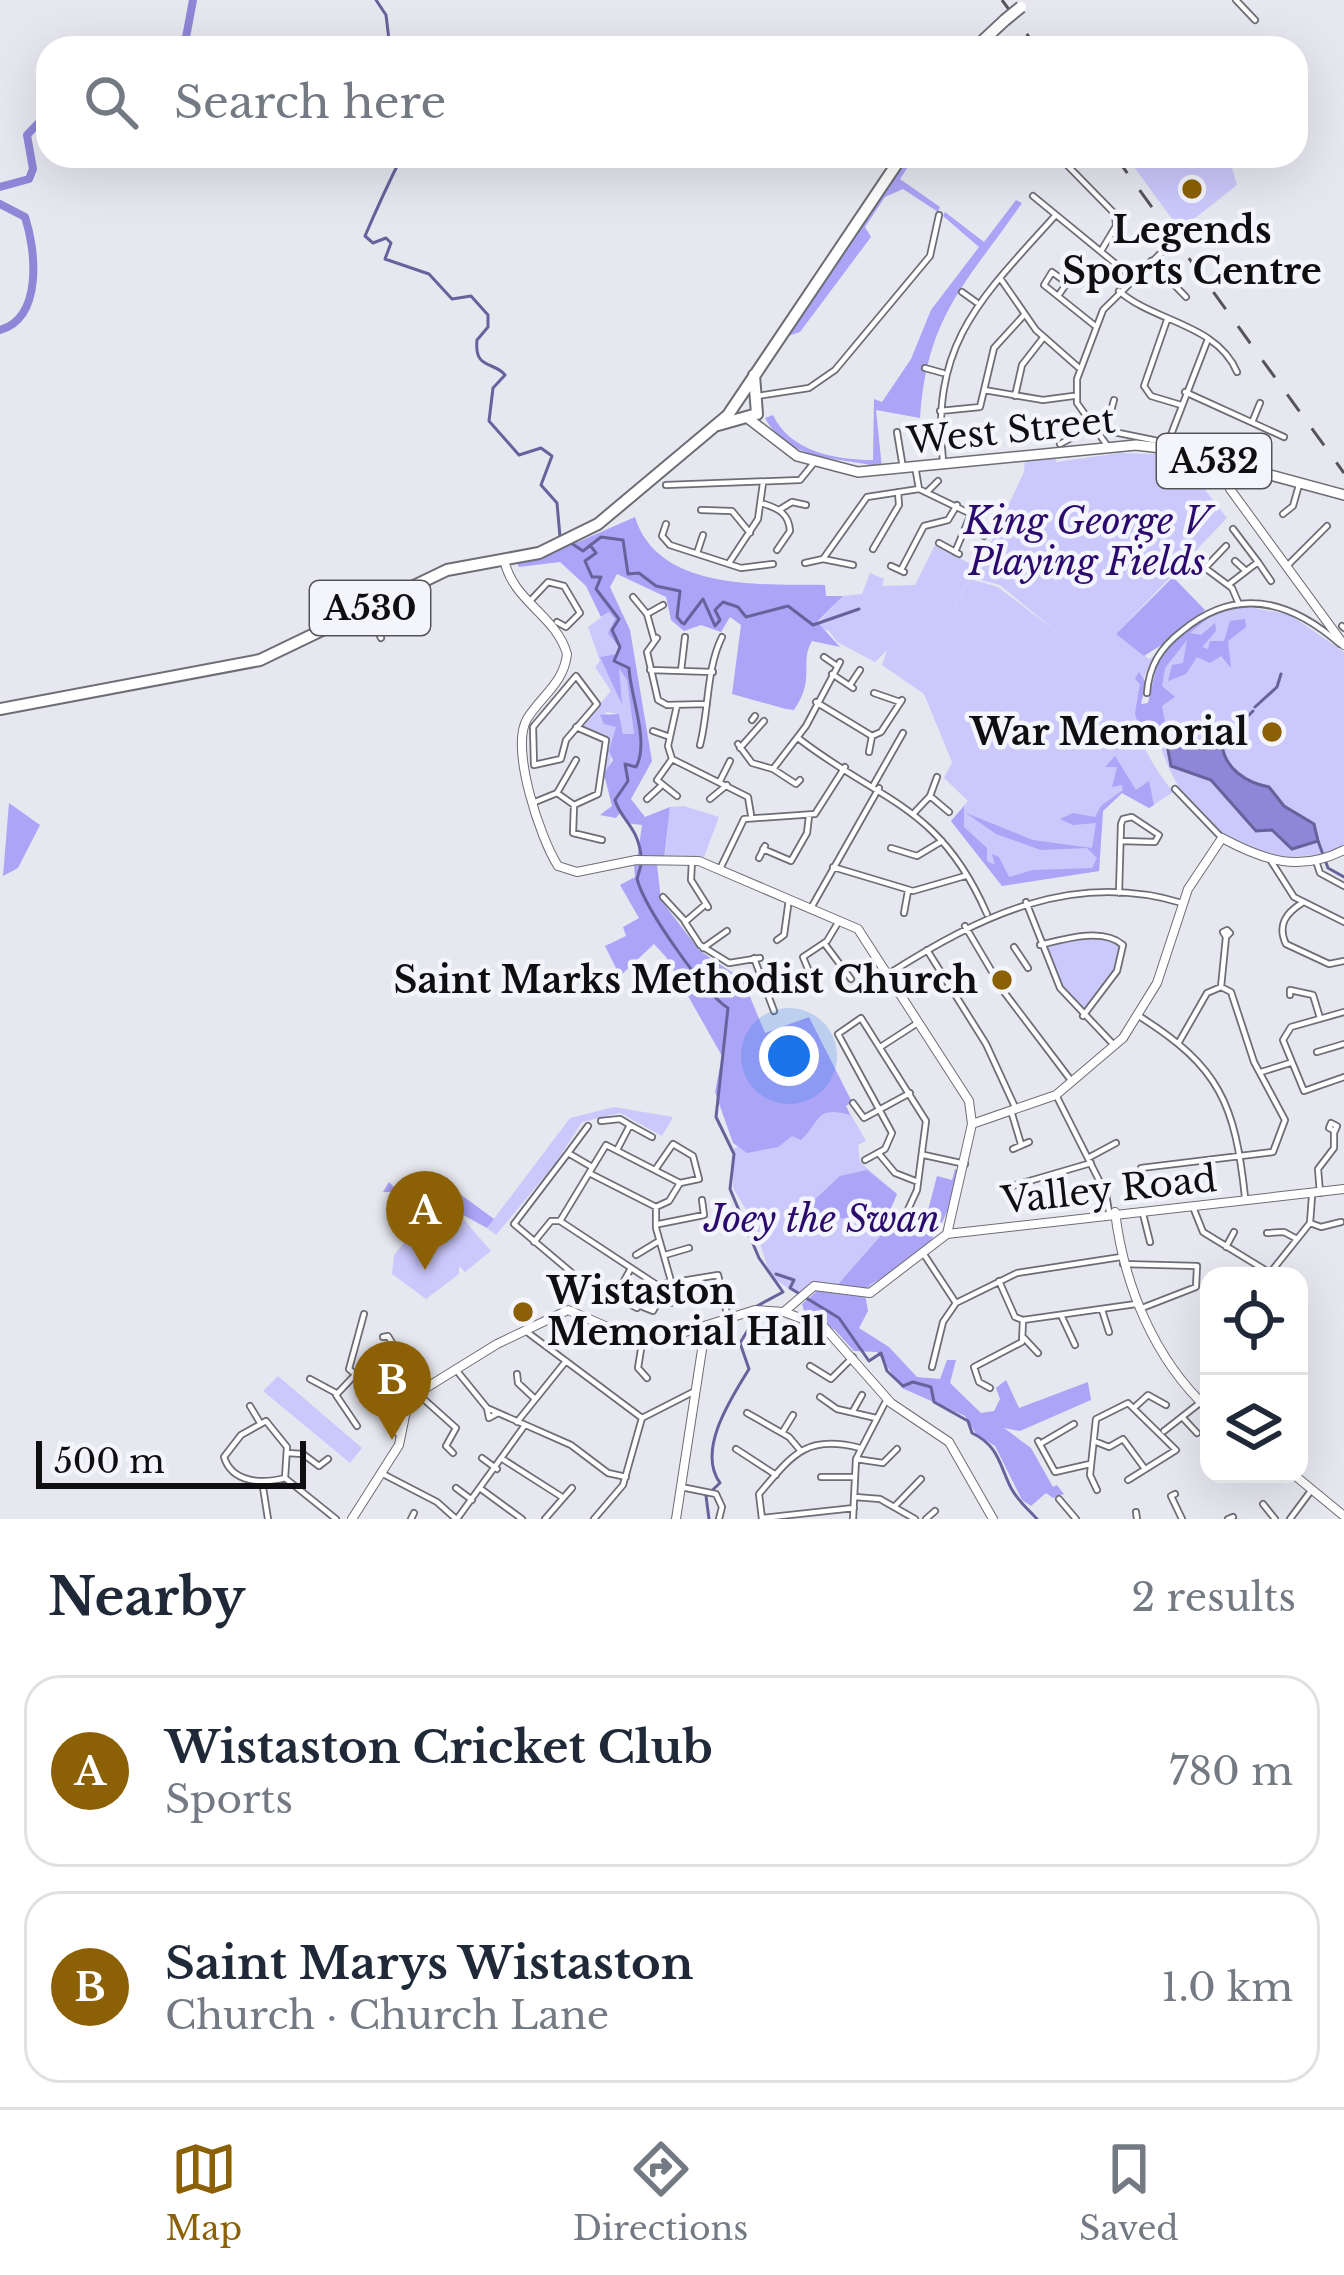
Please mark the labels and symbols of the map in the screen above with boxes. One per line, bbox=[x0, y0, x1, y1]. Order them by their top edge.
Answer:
marker: Legends Sports Centre bbox=[1179, 176, 1205, 202]
place label: Legends Sports Centre bbox=[1062, 208, 1322, 294]
street label: West Street bbox=[904, 397, 1118, 464]
road number: A532 bbox=[1157, 434, 1271, 488]
park label: King George V Playing Fields bbox=[963, 499, 1216, 585]
road number: A530 bbox=[310, 581, 430, 635]
place label: War Memorial bbox=[968, 710, 1248, 755]
marker: War Memorial bbox=[1259, 719, 1285, 745]
place label: Saint Marks Methodist Church bbox=[394, 958, 978, 1003]
marker: Saint Marks Methodist Church bbox=[989, 967, 1015, 993]
your location bbox=[759, 1026, 819, 1086]
street label: Valley Road bbox=[998, 1156, 1219, 1223]
pin: A bbox=[386, 1171, 464, 1270]
park label: Joey the Swan bbox=[703, 1197, 940, 1242]
place label: Wistaston Memorial Hall bbox=[545, 1269, 826, 1355]
marker: Wistaston Memorial Hall bbox=[510, 1299, 536, 1325]
pin: B bbox=[353, 1341, 431, 1440]
scale bar bbox=[36, 1435, 306, 1488]

